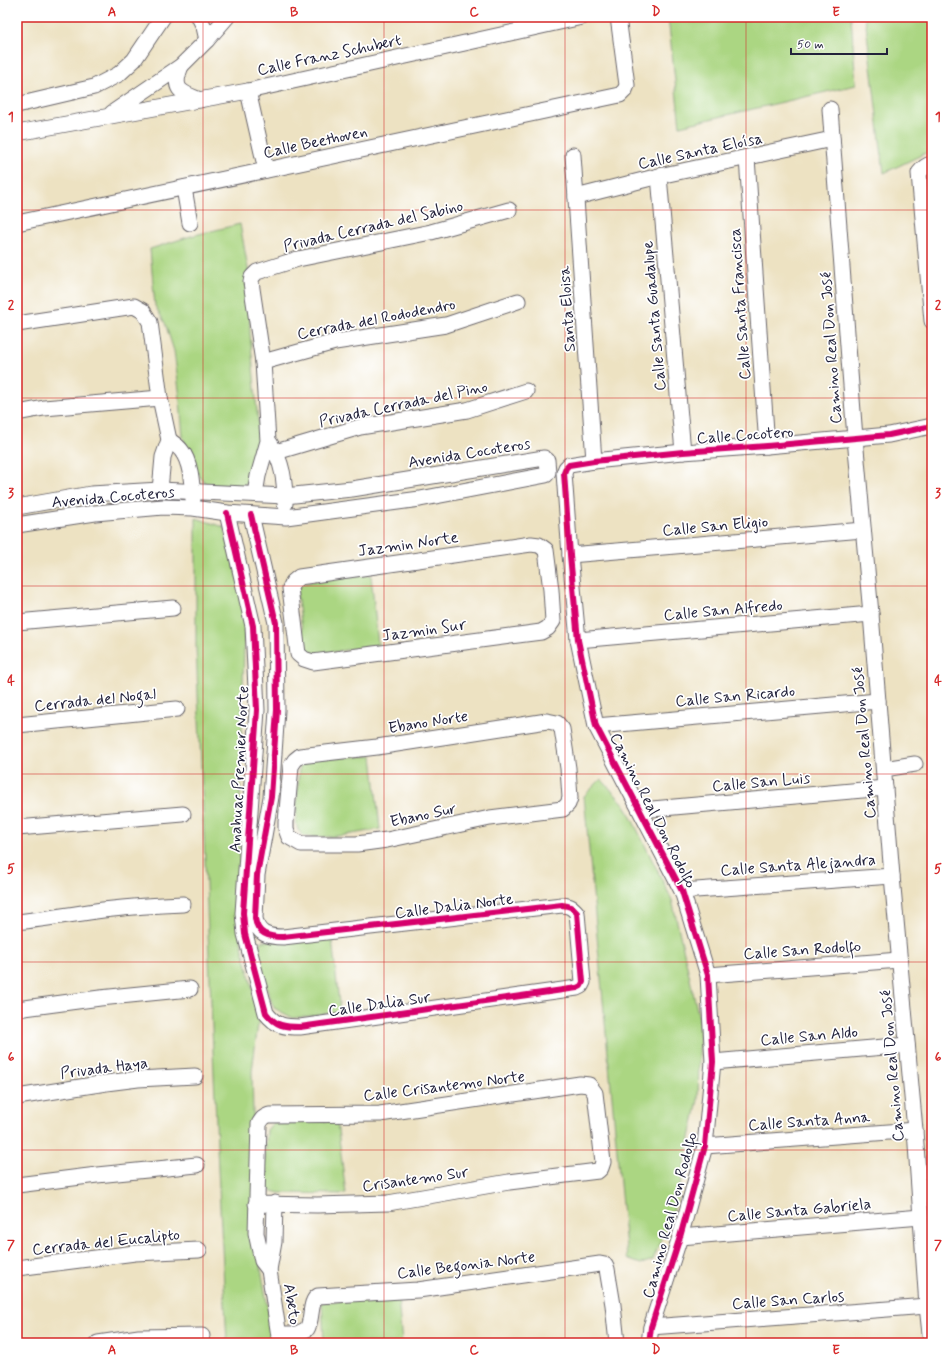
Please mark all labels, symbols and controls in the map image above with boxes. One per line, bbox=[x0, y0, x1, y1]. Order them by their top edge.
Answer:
text: A bbox=[108, 4, 116, 21]
text: B bbox=[290, 4, 299, 21]
text: C bbox=[469, 4, 479, 21]
text: D bbox=[652, 4, 661, 21]
text: E bbox=[832, 4, 840, 21]
street label: Calle Franz Schubert bbox=[255, 30, 403, 81]
scale bar bbox=[791, 30, 887, 56]
text: 50 m bbox=[797, 37, 824, 53]
text: 1 bbox=[8, 109, 14, 126]
text: 1 bbox=[935, 109, 941, 126]
street label: Calle Beethoven bbox=[261, 121, 369, 164]
street label: Calle Santa Eloísa bbox=[636, 128, 765, 175]
street label: Privada Cerrada del Sabino bbox=[281, 195, 465, 257]
street label: Calle Santa Francisca bbox=[725, 227, 756, 380]
street label: Calle Santa Guadalupe bbox=[637, 240, 672, 392]
street label: Santa Eloisa bbox=[554, 265, 581, 352]
street label: Camino Real Don José bbox=[816, 271, 847, 425]
street label: Cerrada del Rododendro bbox=[295, 294, 457, 345]
text: 2 bbox=[8, 297, 15, 314]
text: 2 bbox=[935, 297, 942, 314]
street label: Privada Cerrada del Pino bbox=[317, 376, 490, 433]
street label: Calle Cocotero bbox=[696, 422, 794, 449]
street label: Avenida Cocoteros bbox=[407, 433, 532, 474]
street label: Avenida Cocoteros bbox=[51, 482, 176, 513]
text: 3 bbox=[8, 485, 14, 502]
text: 3 bbox=[935, 485, 941, 502]
street label: Calle San Eligio bbox=[661, 511, 769, 542]
street label: Jazmin Norte bbox=[357, 527, 460, 562]
street label: Calle San Alfredo bbox=[663, 595, 783, 626]
street label: Jazmin Sur bbox=[381, 614, 468, 647]
street label: Camino Real Don José bbox=[847, 666, 882, 820]
text: 4 bbox=[7, 673, 15, 690]
text: 4 bbox=[934, 673, 942, 690]
street label: Calle San Ricardo bbox=[674, 681, 796, 712]
street label: Cerrada del Nogal bbox=[33, 684, 157, 718]
street label: Anahuac Premier Norte bbox=[225, 685, 254, 853]
street label: Ebano Norte bbox=[387, 706, 470, 739]
street label: Camino Real Don Rodolfo bbox=[603, 730, 701, 893]
street label: Calle San Luis bbox=[711, 768, 811, 797]
street label: Ebano Sur bbox=[388, 798, 459, 833]
street label: Calle Santa Alejandra bbox=[720, 850, 877, 881]
text: 5 bbox=[7, 861, 15, 878]
text: 5 bbox=[934, 861, 942, 878]
street label: Calle Dalia Norte bbox=[394, 889, 515, 924]
street label: Calle San Rodolfo bbox=[743, 936, 862, 967]
street label: Calle Dalia Sur bbox=[327, 987, 432, 1022]
street label: Camino Real Don José bbox=[875, 989, 910, 1143]
street label: Calle San Aldo bbox=[759, 1022, 859, 1051]
text: 6 bbox=[8, 1049, 15, 1066]
text: 6 bbox=[935, 1049, 942, 1066]
street label: Privada Haya bbox=[59, 1053, 149, 1084]
street label: Calle Crisantemo Norte bbox=[362, 1066, 526, 1107]
street label: Calle Santa Anna bbox=[747, 1107, 871, 1136]
street label: Camino Real Don Rodolfo bbox=[638, 1130, 705, 1301]
street label: Crisantemo Sur bbox=[361, 1162, 470, 1197]
street label: Calle Santa Gabriela bbox=[726, 1194, 872, 1227]
street label: Cerrada del Eucalipto bbox=[31, 1224, 181, 1261]
text: 7 bbox=[7, 1237, 15, 1254]
text: 7 bbox=[934, 1237, 942, 1254]
street label: Calle Begonia Norte bbox=[396, 1247, 537, 1285]
street label: Abeto bbox=[278, 1282, 305, 1327]
street label: Calle San Carlos bbox=[731, 1286, 845, 1315]
text: A bbox=[108, 1342, 116, 1359]
text: B bbox=[290, 1342, 299, 1359]
text: C bbox=[469, 1342, 479, 1359]
text: D bbox=[652, 1342, 661, 1359]
text: E bbox=[832, 1342, 840, 1359]

